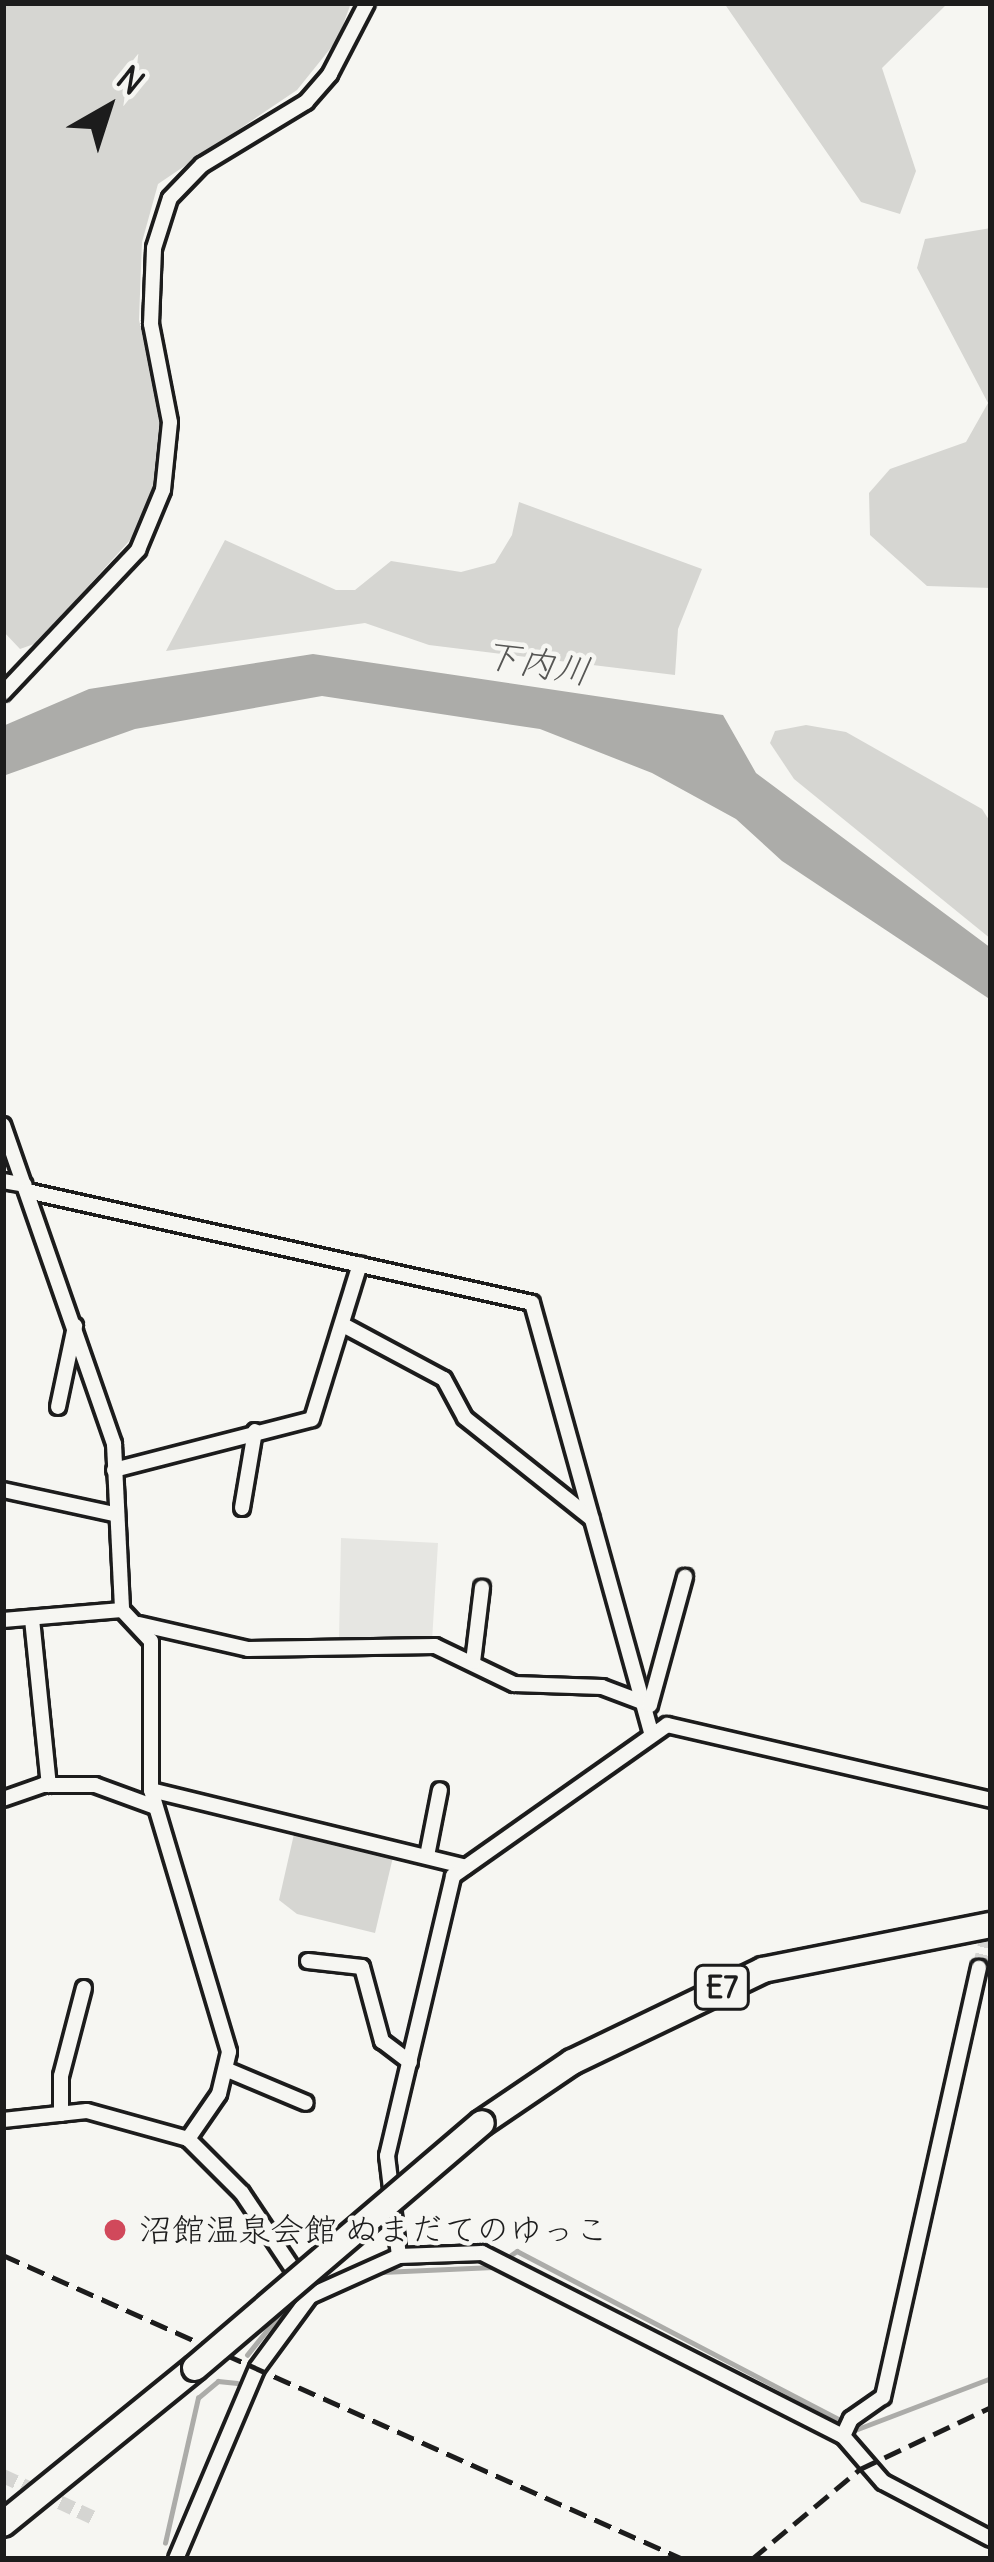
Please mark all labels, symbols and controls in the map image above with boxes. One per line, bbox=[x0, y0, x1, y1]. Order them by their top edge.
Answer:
north arrow bbox=[48, 48, 168, 168]
text: N bbox=[109, 57, 153, 104]
water label: 下内川 bbox=[480, 632, 594, 694]
road number: E7 bbox=[692, 1963, 752, 2011]
place label: 沼館温泉会館 ぬまだてのゆっこ bbox=[139, 2210, 609, 2250]
marker: 沼館温泉会館 ぬまだてのゆっこ bbox=[102, 2217, 128, 2243]

